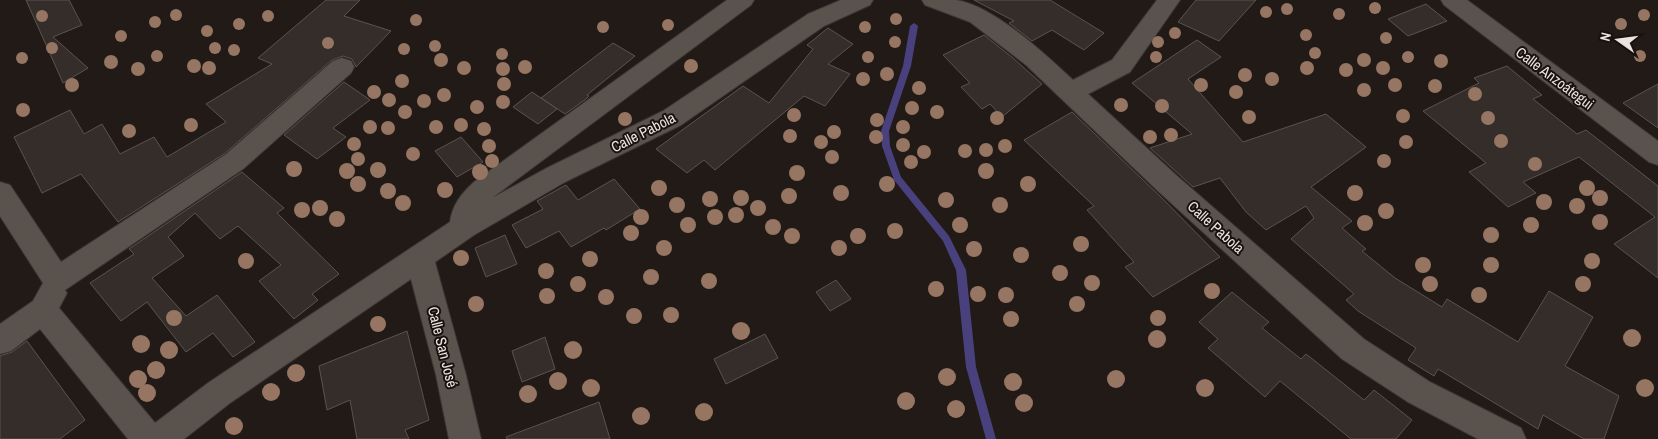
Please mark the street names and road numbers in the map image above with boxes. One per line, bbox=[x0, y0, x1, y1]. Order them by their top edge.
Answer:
street label: Calle Anzoátegui bbox=[1512, 42, 1598, 114]
street label: Calle Pabola bbox=[607, 107, 679, 157]
street label: Calle Pabola bbox=[1183, 196, 1249, 258]
street label: Calle San José bbox=[423, 304, 463, 390]

